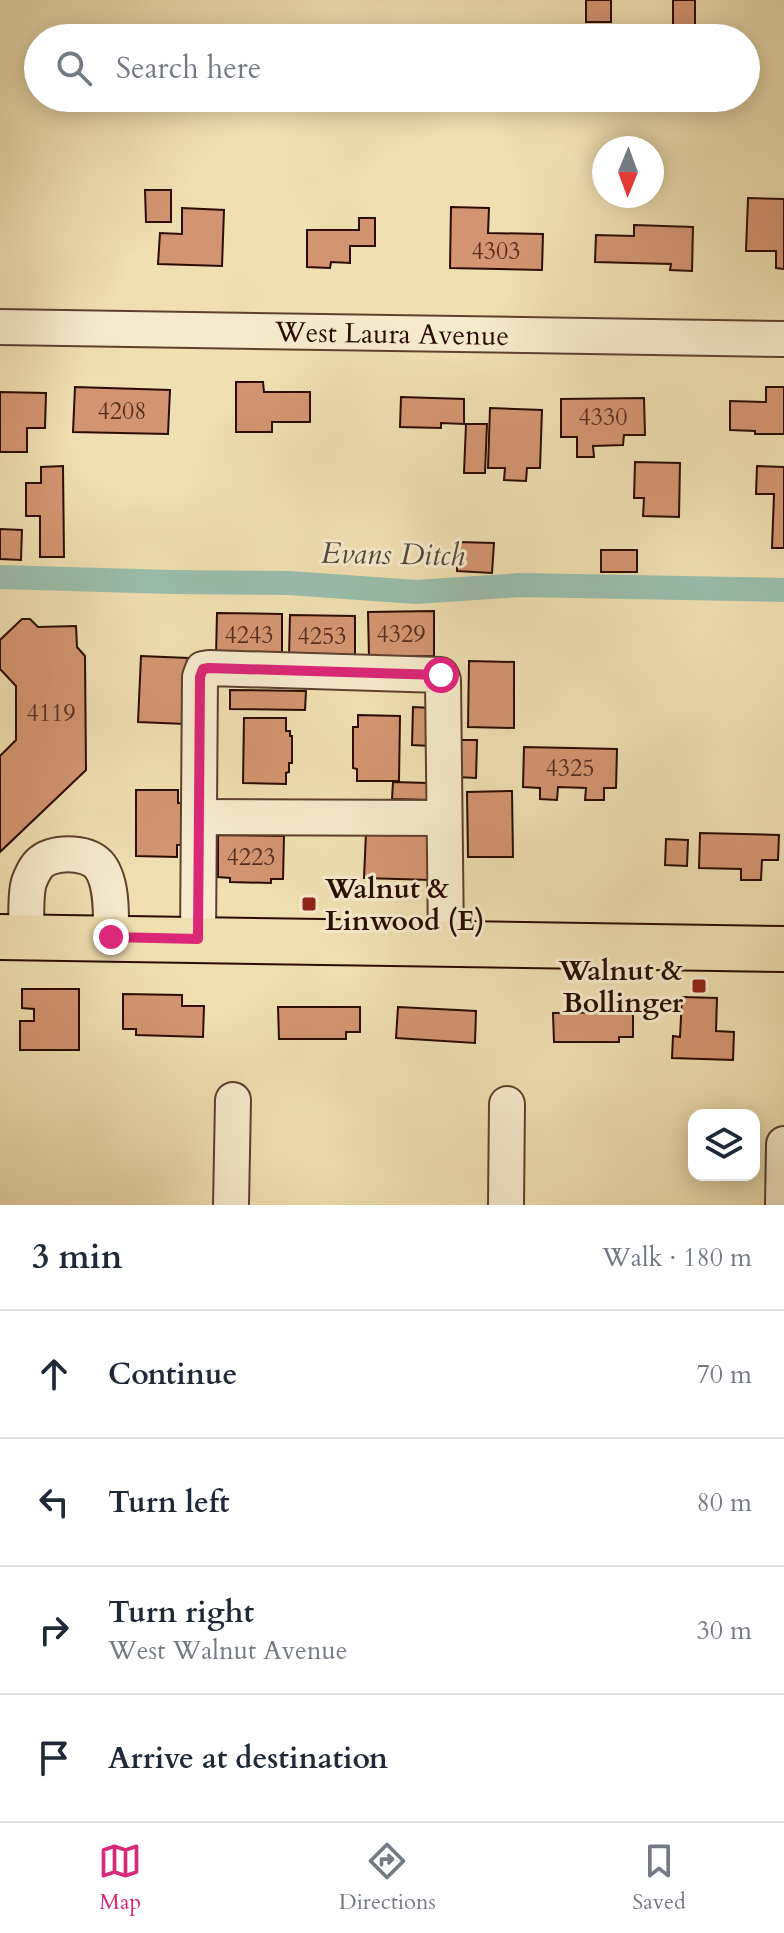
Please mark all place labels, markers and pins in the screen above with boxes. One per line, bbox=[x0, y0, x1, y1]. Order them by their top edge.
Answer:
place label: Walnut & Linwood (E) bbox=[324, 870, 484, 940]
marker: Walnut & Linwood (E) bbox=[300, 895, 318, 913]
place label: Walnut & Bollinger bbox=[558, 952, 684, 1022]
marker: Walnut & Bollinger bbox=[690, 977, 708, 995]

